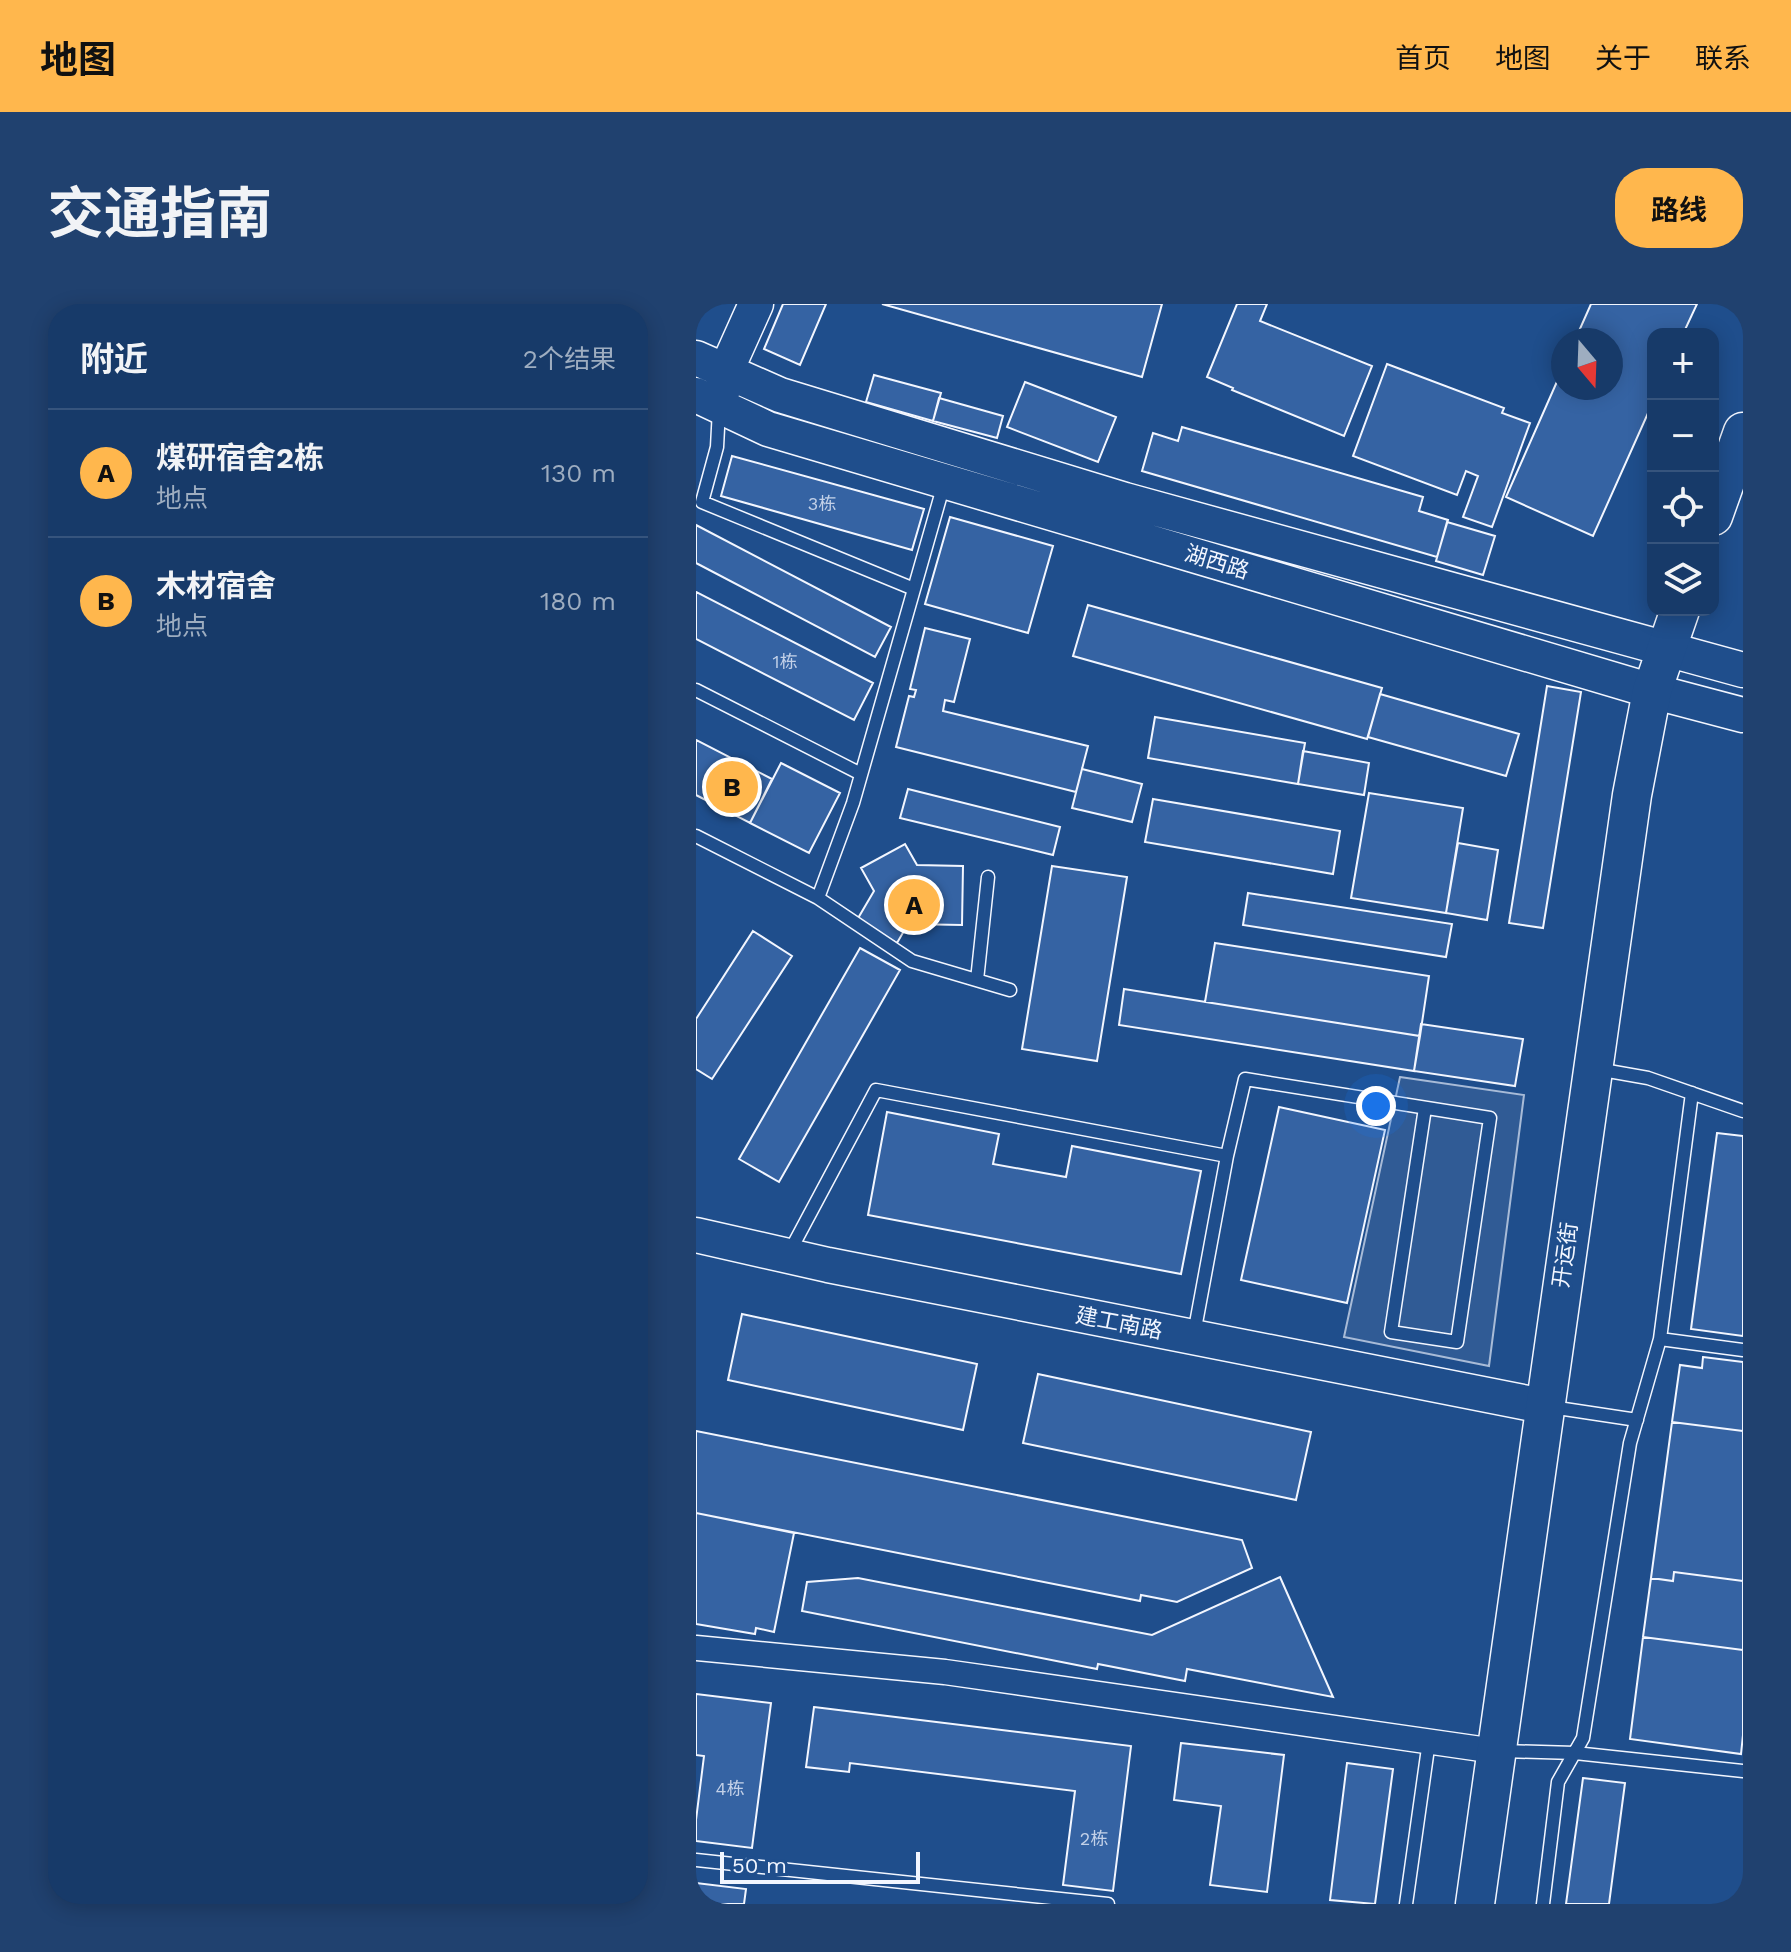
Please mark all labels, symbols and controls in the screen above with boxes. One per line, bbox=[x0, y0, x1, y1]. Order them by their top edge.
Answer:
text: 地图 bbox=[40, 38, 116, 82]
text: 首页 bbox=[1395, 42, 1451, 75]
text: 地图 bbox=[1495, 42, 1551, 75]
text: 关于 bbox=[1595, 42, 1651, 75]
text: 联系 bbox=[1695, 42, 1751, 75]
button: 路线 bbox=[1615, 168, 1743, 248]
text: 交通指南 bbox=[48, 181, 272, 247]
north arrow bbox=[1551, 328, 1623, 400]
map controls bbox=[1647, 328, 1719, 616]
button: + bbox=[1647, 328, 1719, 400]
text: 附近 bbox=[80, 339, 148, 379]
text: 2个结果 bbox=[523, 344, 616, 374]
button: − bbox=[1647, 400, 1719, 472]
text: 煤研宿舍2栋 bbox=[156, 440, 324, 475]
text: A bbox=[97, 458, 115, 488]
text: 130 m bbox=[541, 458, 616, 488]
button: locate bbox=[1647, 472, 1719, 544]
text: 地点 bbox=[156, 483, 208, 513]
house number: 3栋 bbox=[808, 493, 836, 514]
street label: 湖西路 bbox=[1182, 540, 1252, 584]
button: layers bbox=[1647, 544, 1719, 616]
text: 木材宿舍 bbox=[156, 568, 276, 603]
text: B bbox=[97, 586, 115, 616]
text: 180 m bbox=[540, 586, 616, 616]
text: 地点 bbox=[156, 611, 208, 641]
house number: 1栋 bbox=[772, 651, 798, 672]
pin: B bbox=[706, 757, 758, 817]
pin: A bbox=[888, 875, 940, 935]
your location bbox=[1356, 1086, 1396, 1126]
street label: 开运街 bbox=[1548, 1221, 1582, 1289]
street label: 建工南路 bbox=[1073, 1302, 1165, 1344]
house number: 4栋 bbox=[716, 1778, 745, 1799]
house number: 2栋 bbox=[1080, 1828, 1108, 1849]
scale bar bbox=[720, 1848, 920, 1884]
text: 50 m bbox=[732, 1853, 787, 1878]

